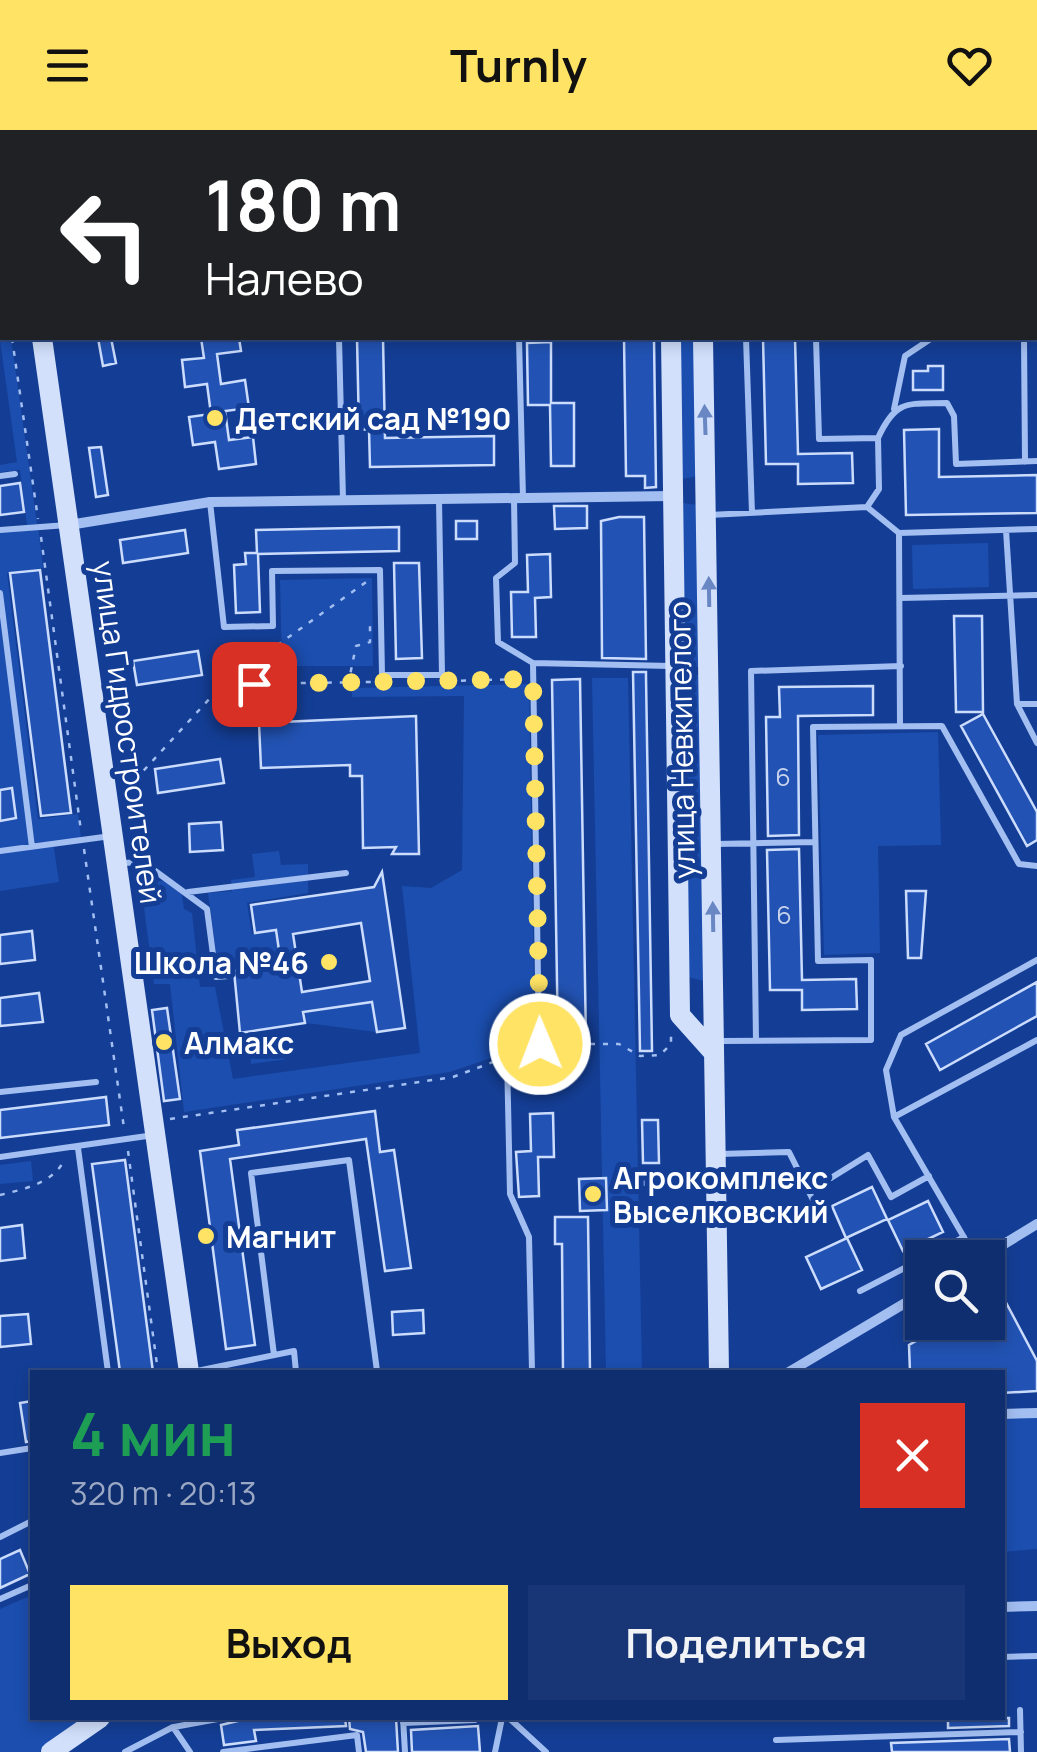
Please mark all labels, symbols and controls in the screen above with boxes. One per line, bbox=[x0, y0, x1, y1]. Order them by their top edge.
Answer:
text: Turnly bbox=[450, 34, 587, 96]
icon: menu bbox=[40, 38, 95, 93]
icon: heart bbox=[942, 38, 997, 93]
text: 180 m bbox=[205, 156, 402, 252]
icon: left bbox=[40, 170, 170, 300]
text: Налево bbox=[205, 247, 364, 309]
place label: Детский сад №190 bbox=[235, 398, 511, 439]
one-way arrow bbox=[697, 404, 713, 436]
marker: Детский сад №190 bbox=[204, 407, 226, 429]
street label: улица Гидростроителей bbox=[84, 558, 172, 906]
one-way arrow bbox=[701, 575, 717, 607]
street label: улица Невкипелого bbox=[658, 601, 704, 879]
pin bbox=[212, 642, 297, 727]
icon: arrive bbox=[227, 657, 282, 712]
house number: 6 bbox=[775, 759, 791, 794]
house number: 6 bbox=[776, 897, 792, 932]
one-way arrow bbox=[705, 900, 721, 932]
place label: Школа №46 bbox=[134, 942, 309, 983]
marker: Школа №46 bbox=[318, 951, 340, 973]
position arrow bbox=[488, 992, 592, 1096]
place label: Алмакс bbox=[184, 1022, 294, 1063]
marker: Алмакс bbox=[153, 1031, 175, 1053]
place label: Агрокомплекс Выселковский bbox=[613, 1157, 829, 1232]
marker: Агрокомплекс Выселковский bbox=[582, 1183, 604, 1205]
place label: Магнит bbox=[226, 1216, 336, 1257]
marker: Магнит bbox=[195, 1225, 217, 1247]
map controls bbox=[905, 1240, 1005, 1340]
button: search bbox=[905, 1240, 1005, 1340]
text: 4 мин bbox=[70, 1392, 236, 1474]
button: close bbox=[860, 1403, 965, 1508]
text: 320 m · 20:13 bbox=[70, 1471, 257, 1515]
button: Выход bbox=[70, 1585, 508, 1700]
button: Поделиться bbox=[528, 1585, 965, 1700]

